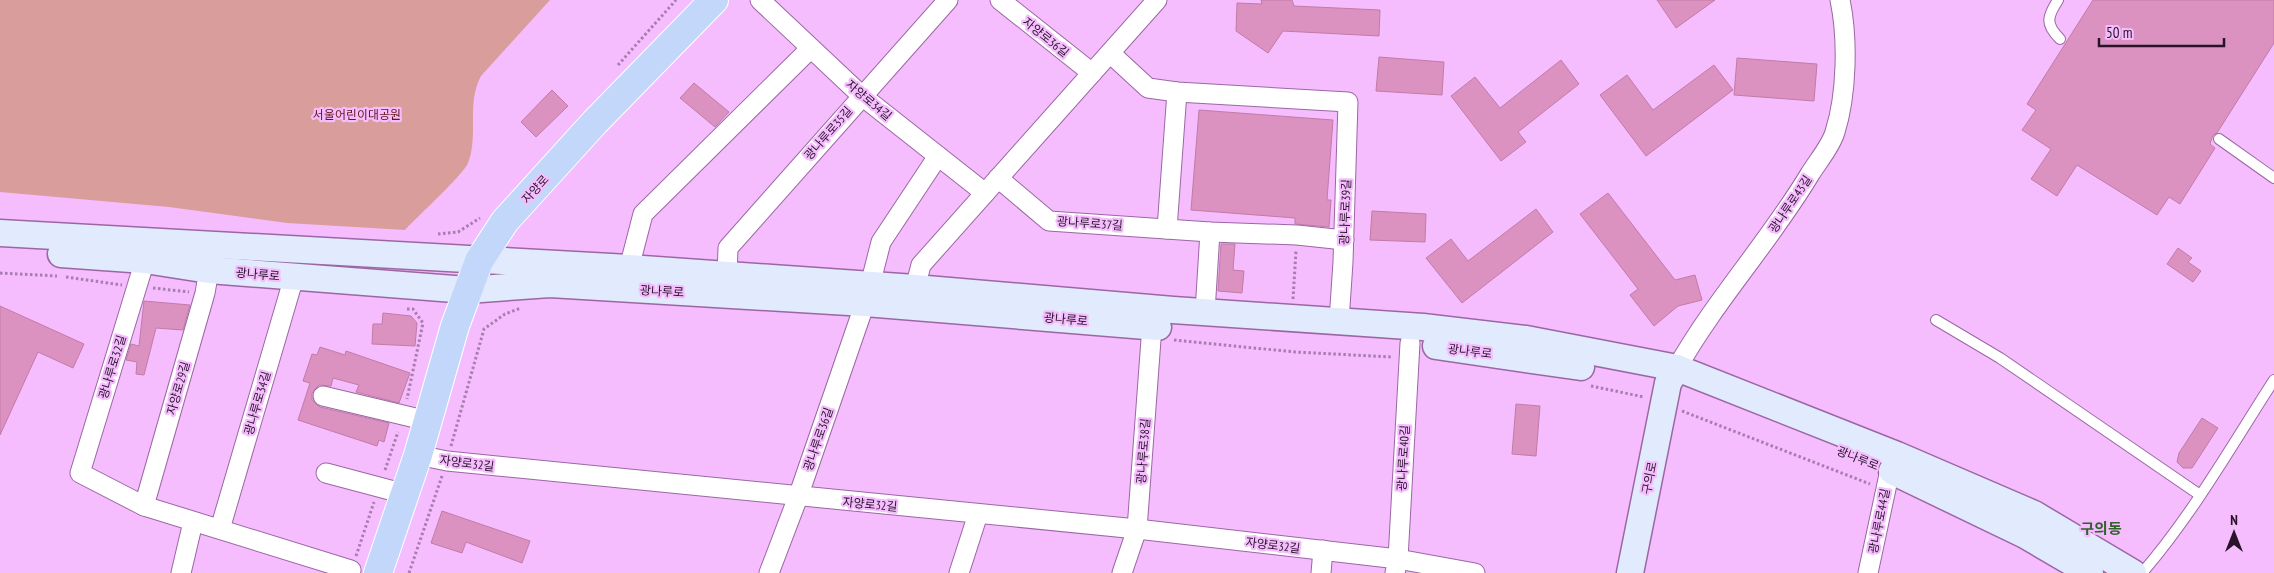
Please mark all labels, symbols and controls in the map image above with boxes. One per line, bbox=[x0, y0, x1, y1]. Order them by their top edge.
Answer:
street label: 자양로36길 bbox=[1020, 14, 1072, 60]
scale bar bbox=[2099, 15, 2224, 47]
text: 50 m bbox=[2106, 23, 2132, 42]
street label: 자양로34길 bbox=[843, 77, 895, 123]
street label: 광나루로35길 bbox=[801, 103, 855, 163]
park label: 서울어린이대공원 bbox=[313, 107, 401, 122]
street label: 자양로 bbox=[518, 172, 552, 206]
street label: 광나루로43길 bbox=[1765, 172, 1815, 236]
street label: 광나루로39길 bbox=[1336, 179, 1354, 245]
street label: 광나루로37길 bbox=[1057, 213, 1123, 233]
street label: 광나루로 bbox=[235, 265, 281, 283]
street label: 광나루로 bbox=[640, 282, 684, 300]
street label: 광나루로 bbox=[1043, 310, 1089, 328]
street label: 광나루로32길 bbox=[95, 333, 129, 401]
street label: 광나루로 bbox=[1447, 341, 1493, 361]
street label: 자양로29길 bbox=[163, 360, 193, 416]
street label: 광나루로34길 bbox=[241, 369, 273, 437]
street label: 광나루로36길 bbox=[800, 405, 836, 473]
street label: 광나루로38길 bbox=[1133, 418, 1153, 484]
street label: 광나루로40길 bbox=[1394, 425, 1412, 491]
street label: 광나루로 bbox=[1835, 443, 1881, 473]
street label: 자양로32길 bbox=[439, 452, 495, 474]
street label: 구의로 bbox=[1638, 460, 1660, 496]
street label: 광나루로44길 bbox=[1865, 487, 1893, 555]
street label: 자양로32길 bbox=[842, 494, 898, 514]
north arrow bbox=[2209, 508, 2259, 558]
text: N bbox=[2230, 511, 2238, 529]
district label: 구의동 bbox=[2080, 519, 2122, 538]
street label: 자양로32길 bbox=[1245, 534, 1301, 556]

